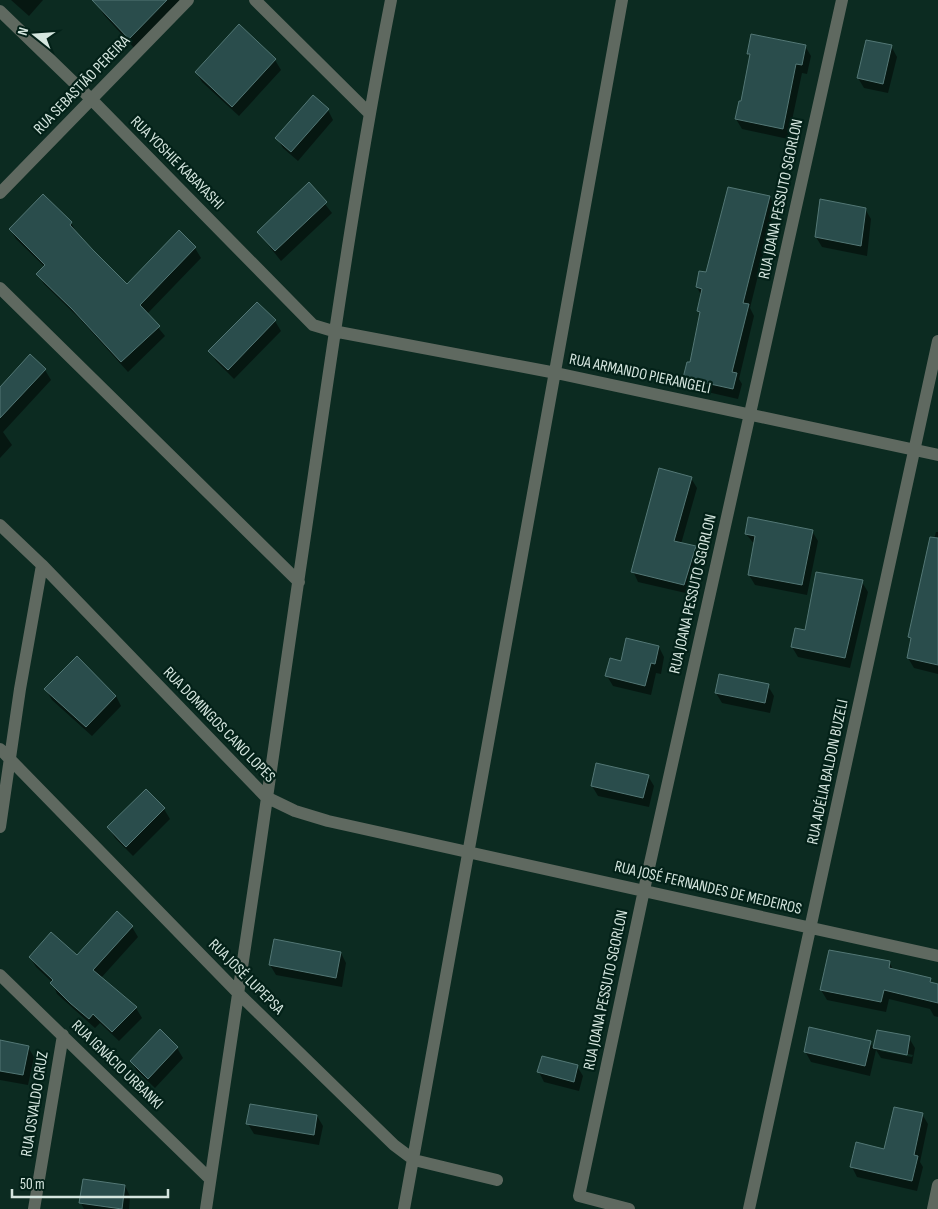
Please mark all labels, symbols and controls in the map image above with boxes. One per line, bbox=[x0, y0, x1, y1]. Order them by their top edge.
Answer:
north arrow bbox=[10, 10, 60, 60]
text: N bbox=[14, 25, 32, 37]
street label: RUA SEBASTIÃO PEREIRA bbox=[30, 31, 134, 138]
street label: RUA YOSHIE KABAYASHI bbox=[126, 112, 228, 214]
street label: RUA JOANA PESSUTO SGORLON bbox=[755, 117, 807, 281]
street label: RUA ARMANDO PIERANGELI bbox=[568, 350, 712, 398]
street label: RUA JOANA PESSUTO SGORLON bbox=[665, 512, 721, 676]
street label: RUA DOMINGOS CANO LOPES bbox=[159, 663, 279, 787]
street label: RUA ADÉLIA BALDON BUZELI bbox=[803, 698, 853, 846]
street label: RUA JOSÉ FERNANDES DE MEDEIROS bbox=[613, 857, 804, 919]
street label: RUA JOANA PESSUTO SGORLON bbox=[580, 908, 632, 1072]
street label: RUA JOSÉ LUPEPSA bbox=[204, 935, 288, 1019]
street label: RUA IGNÁCIO URBANKI bbox=[67, 1017, 167, 1113]
street label: RUA OSVALDO CRUZ bbox=[17, 1050, 53, 1158]
scale bar bbox=[12, 1166, 169, 1198]
text: 50 m bbox=[20, 1175, 45, 1194]

